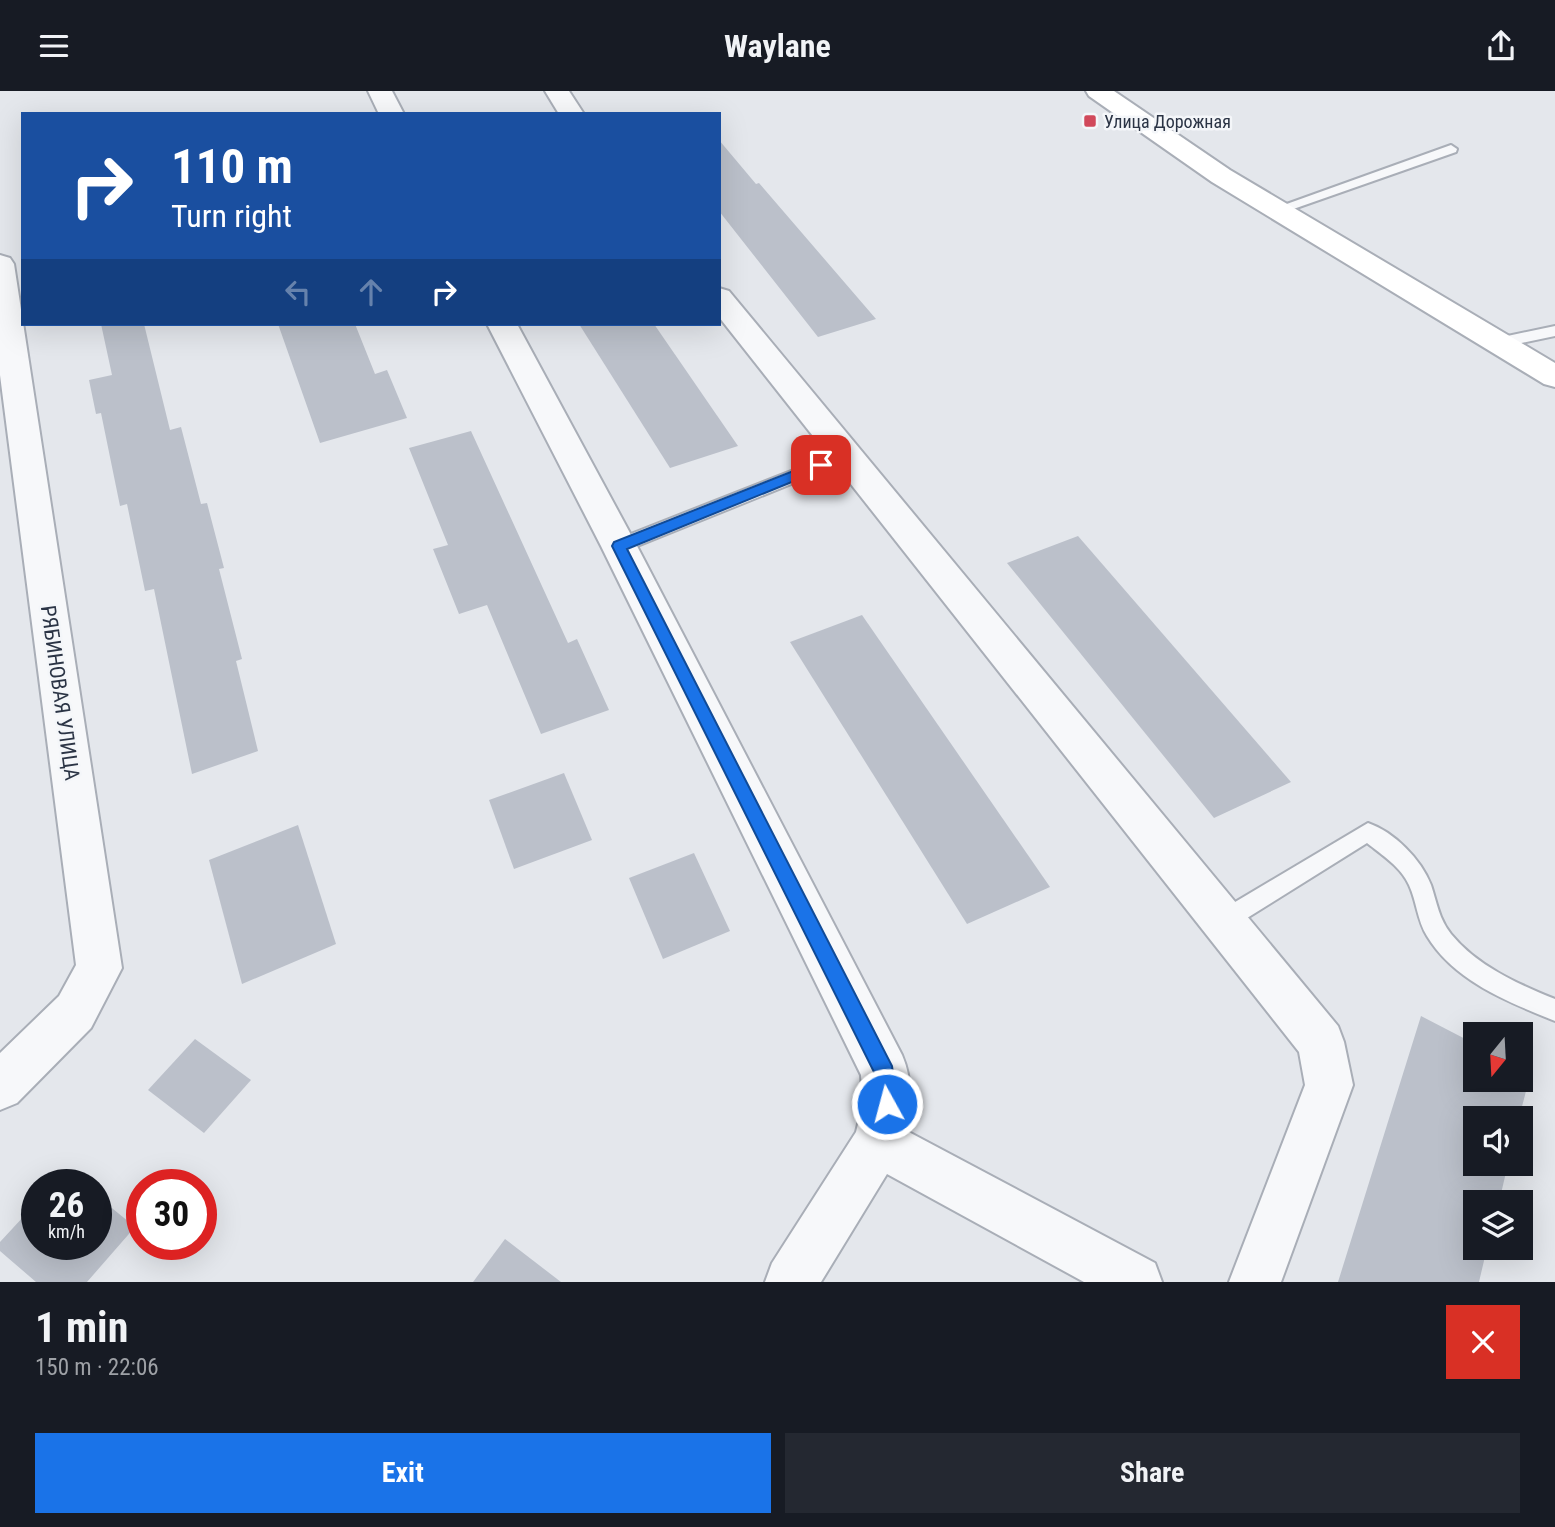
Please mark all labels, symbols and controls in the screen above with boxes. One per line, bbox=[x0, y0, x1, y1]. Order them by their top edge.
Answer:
icon: menu bbox=[35, 27, 73, 65]
text: Waylane bbox=[724, 27, 831, 65]
icon: share bbox=[1482, 27, 1520, 65]
place label: Улица Дорожная bbox=[1104, 111, 1231, 132]
marker: Улица Дорожная bbox=[1082, 113, 1098, 129]
text: 110 m bbox=[171, 138, 293, 195]
icon: right bbox=[56, 140, 147, 231]
text: Turn right bbox=[171, 197, 292, 235]
icon: left bbox=[279, 273, 317, 311]
icon: ahead bbox=[352, 273, 390, 311]
icon: right bbox=[425, 273, 463, 311]
pin bbox=[791, 435, 851, 495]
icon: arrive bbox=[802, 446, 840, 484]
street label: РЯБИНОВАЯ УЛИЦА bbox=[36, 604, 84, 782]
north arrow bbox=[1463, 1022, 1533, 1092]
map controls bbox=[1463, 1022, 1533, 1260]
position arrow bbox=[850, 1067, 924, 1141]
button: sound bbox=[1463, 1106, 1533, 1176]
speed limit sign: 30 bbox=[126, 1169, 217, 1260]
text: 26 bbox=[49, 1185, 84, 1226]
button: layers bbox=[1463, 1190, 1533, 1260]
text: km/h bbox=[48, 1221, 85, 1242]
text: 1 min bbox=[35, 1303, 128, 1352]
button: close bbox=[1446, 1305, 1520, 1379]
text: 150 m · 22:06 bbox=[35, 1354, 159, 1381]
button: Exit bbox=[35, 1433, 771, 1513]
button: Share bbox=[785, 1433, 1520, 1513]

